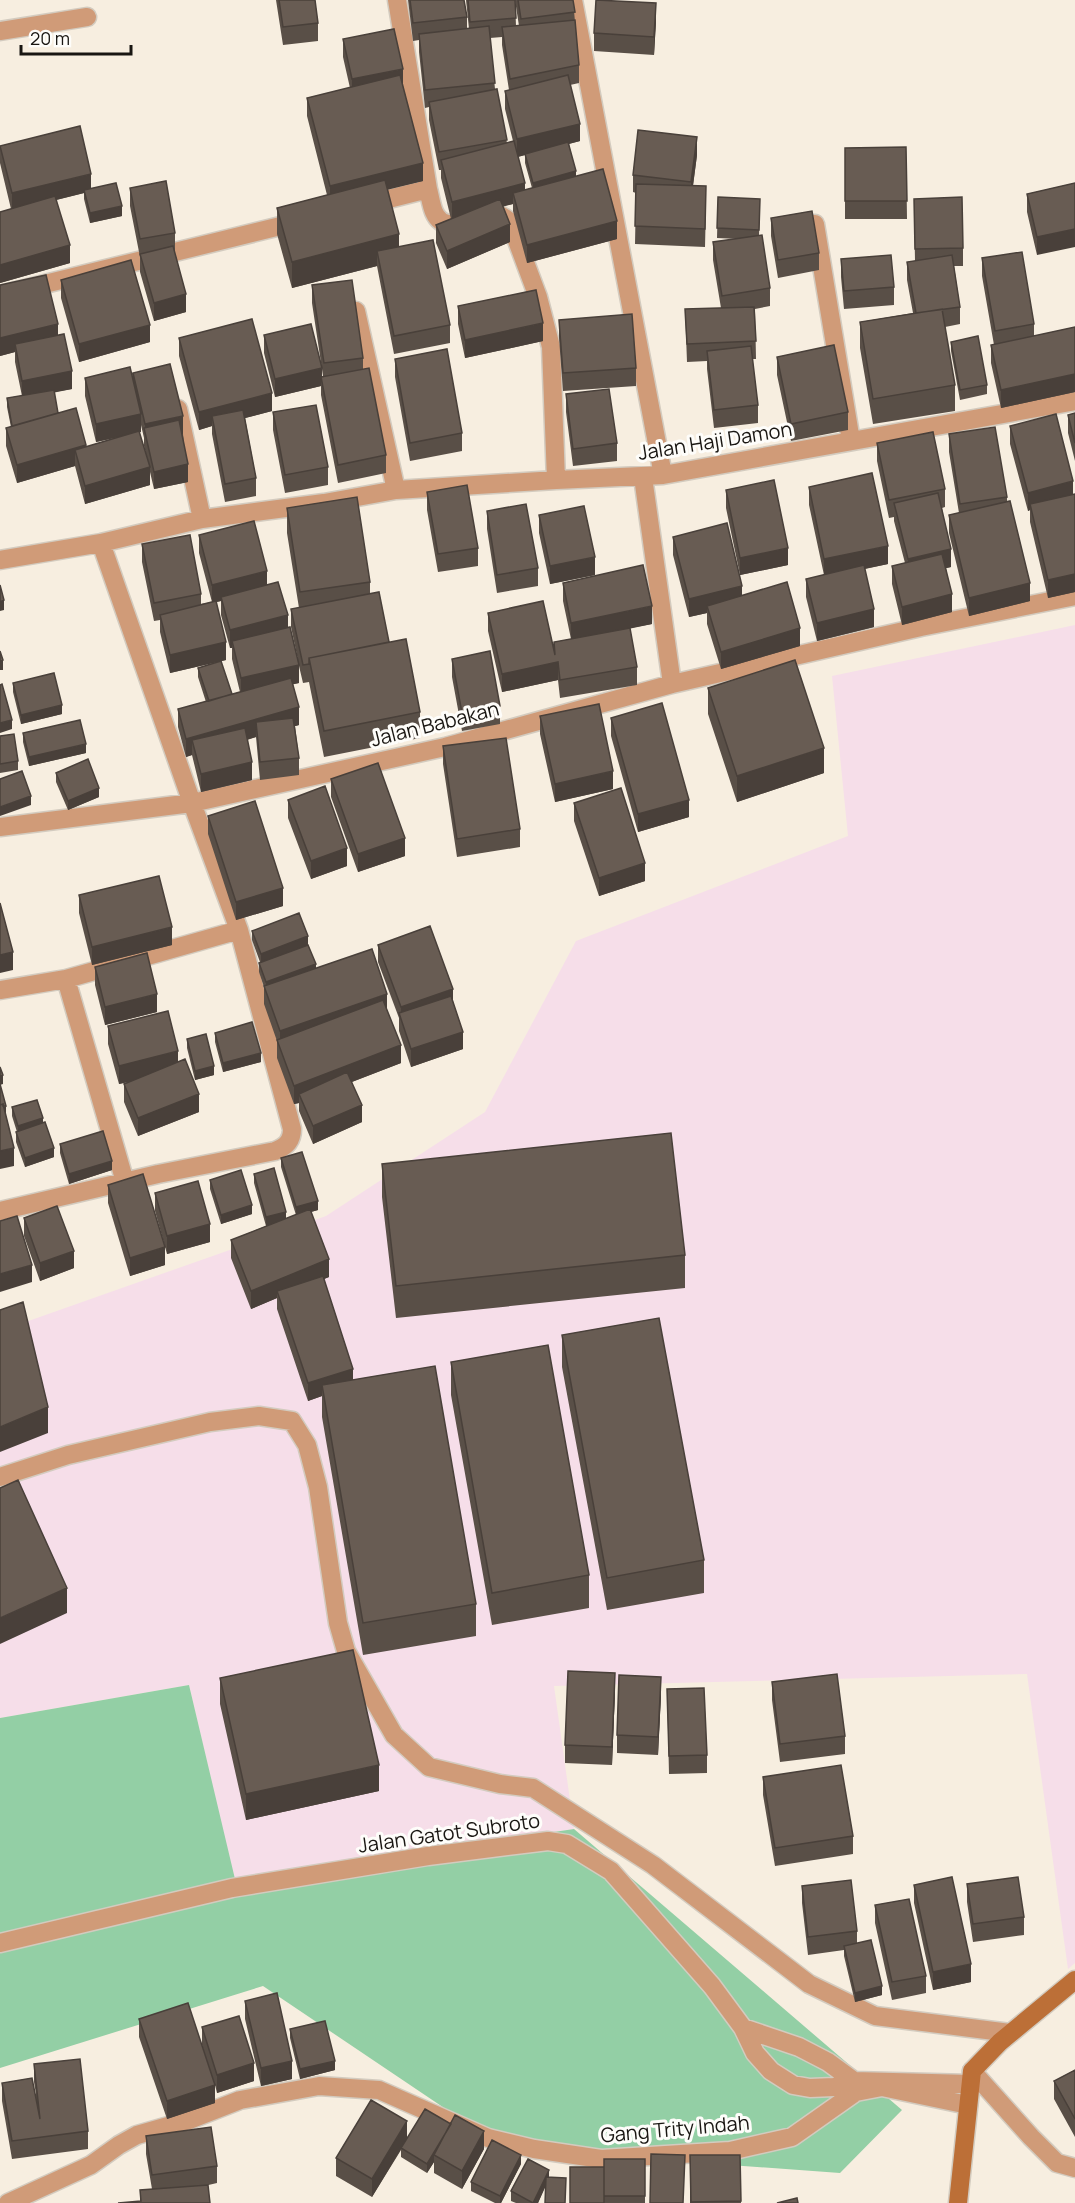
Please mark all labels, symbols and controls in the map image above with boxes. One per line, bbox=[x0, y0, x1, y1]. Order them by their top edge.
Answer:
scale bar bbox=[21, 18, 130, 56]
text: 20 m bbox=[30, 26, 70, 50]
street label: Jalan Haji Damon bbox=[636, 415, 794, 466]
street label: Jalan Babakan bbox=[368, 695, 502, 752]
street label: Jalan Gatot Subroto bbox=[356, 1806, 542, 1859]
street label: Gang Trity Indah bbox=[599, 2109, 751, 2148]

